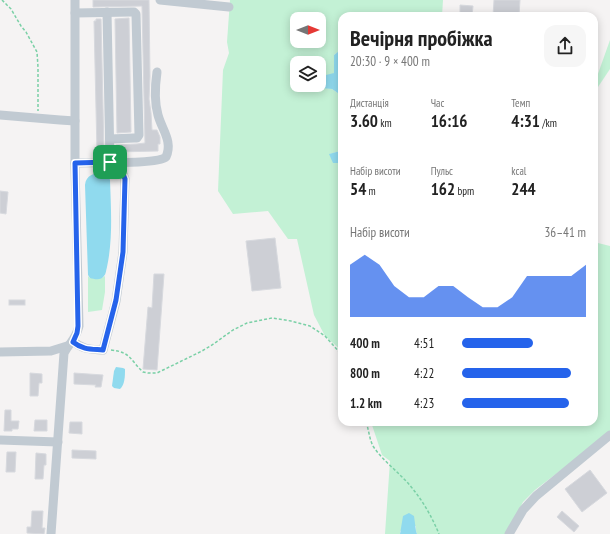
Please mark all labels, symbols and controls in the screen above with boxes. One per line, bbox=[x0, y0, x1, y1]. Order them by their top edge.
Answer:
north arrow bbox=[290, 12, 326, 48]
map controls bbox=[290, 12, 326, 92]
text: Вечірня пробіжка bbox=[350, 24, 493, 52]
button: share bbox=[544, 25, 586, 67]
text: 20:30 · 9 × 400 m bbox=[350, 53, 430, 70]
button: layers bbox=[290, 56, 326, 92]
text: Дистанція bbox=[350, 96, 389, 110]
text: Час bbox=[431, 96, 444, 110]
text: Темп bbox=[511, 96, 530, 110]
text: 3.60 bbox=[350, 110, 378, 132]
text: 16:16 bbox=[431, 110, 467, 132]
text: 4:31 bbox=[511, 110, 540, 132]
text: km bbox=[378, 116, 392, 130]
text: /km bbox=[540, 116, 557, 130]
pin bbox=[93, 145, 127, 179]
icon: arrive bbox=[99, 151, 121, 173]
text: Набір висоти bbox=[350, 164, 401, 178]
text: Пульс bbox=[431, 164, 453, 178]
text: kcal bbox=[511, 164, 526, 178]
text: 54 bbox=[350, 178, 366, 200]
text: 162 bbox=[431, 178, 455, 200]
text: 244 bbox=[511, 178, 536, 200]
text: m bbox=[366, 184, 376, 198]
text: bpm bbox=[455, 184, 474, 198]
text: Набір висоти bbox=[350, 224, 410, 241]
text: 36–41 m bbox=[544, 224, 586, 241]
text: 400 m bbox=[350, 335, 380, 352]
text: 4:51 bbox=[414, 335, 434, 352]
text: 800 m bbox=[350, 365, 380, 382]
text: 4:22 bbox=[414, 365, 434, 382]
text: 1.2 km bbox=[350, 395, 382, 412]
text: 4:23 bbox=[414, 395, 434, 412]

